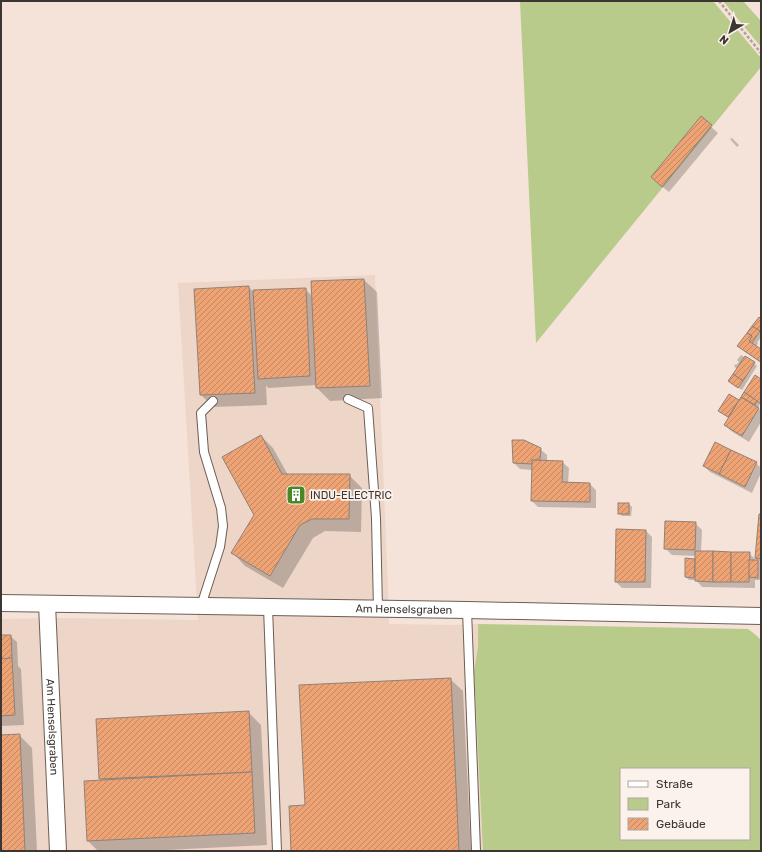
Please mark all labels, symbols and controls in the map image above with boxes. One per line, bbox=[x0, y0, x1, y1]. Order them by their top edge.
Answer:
north arrow bbox=[710, 12, 750, 52]
text: N bbox=[717, 32, 731, 47]
building icon: INDU-ELECTRIC bbox=[285, 484, 307, 506]
place label: INDU-ELECTRIC bbox=[310, 489, 392, 502]
street label: Am Henselsgraben bbox=[355, 602, 452, 616]
street label: Am Henselsgraben bbox=[44, 678, 61, 776]
legend bbox=[620, 768, 750, 840]
text: Straße bbox=[656, 777, 693, 791]
text: Park bbox=[656, 797, 682, 811]
text: Gebäude bbox=[656, 817, 706, 831]

